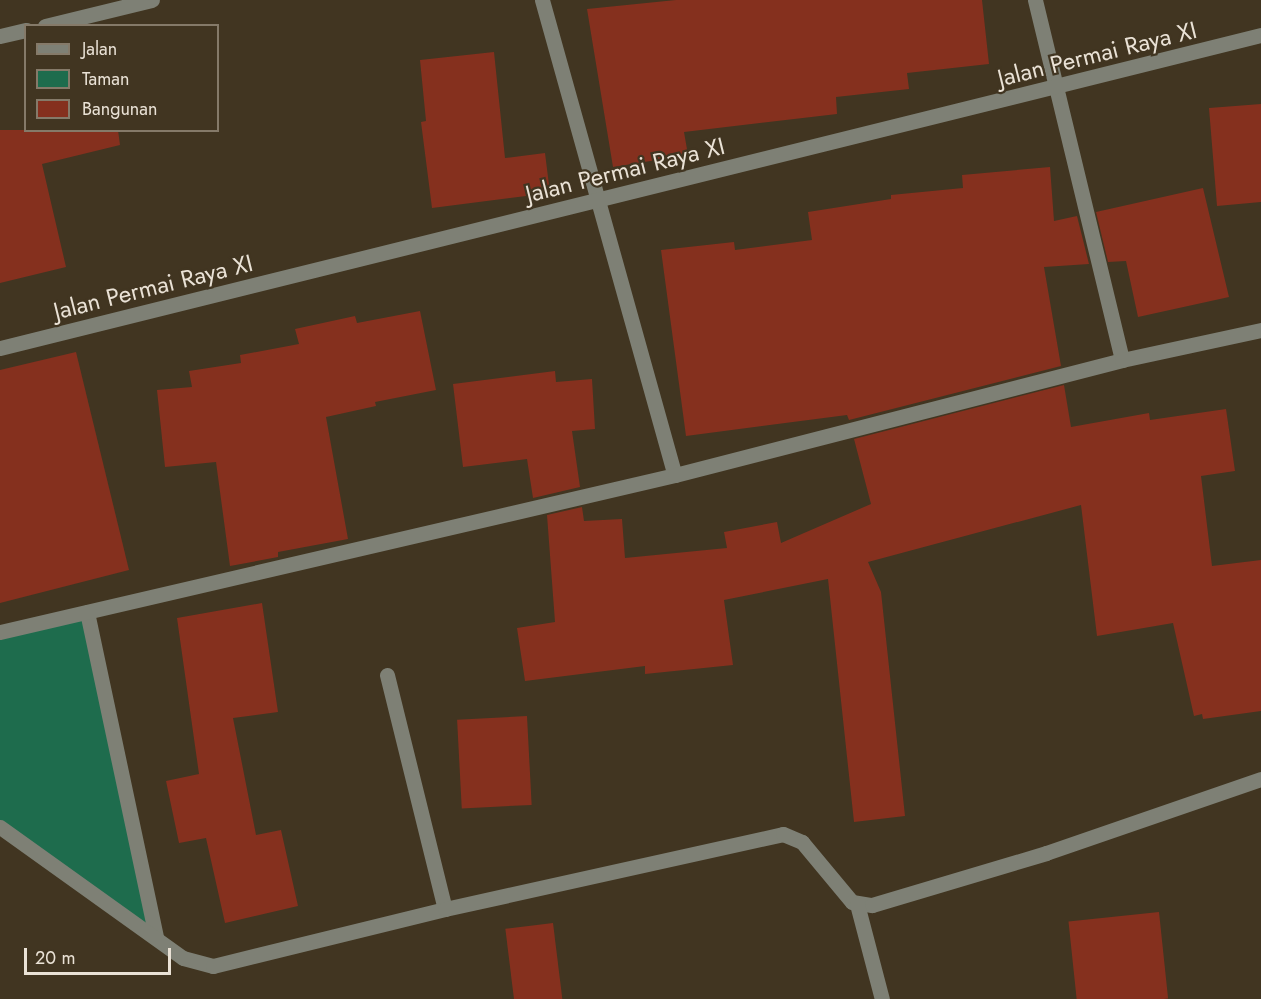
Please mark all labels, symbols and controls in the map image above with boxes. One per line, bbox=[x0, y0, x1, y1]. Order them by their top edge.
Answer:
street label: Jalan Permai Raya XI bbox=[994, 15, 1200, 93]
legend bbox=[24, 24, 219, 132]
text: Jalan bbox=[82, 36, 117, 62]
text: Taman bbox=[82, 66, 129, 92]
text: Bangunan bbox=[82, 96, 157, 122]
street label: Jalan Permai Raya XI bbox=[522, 131, 728, 209]
street label: Jalan Permai Raya XI bbox=[50, 248, 256, 326]
scale bar bbox=[27, 936, 174, 974]
text: 20 m bbox=[35, 945, 75, 971]

